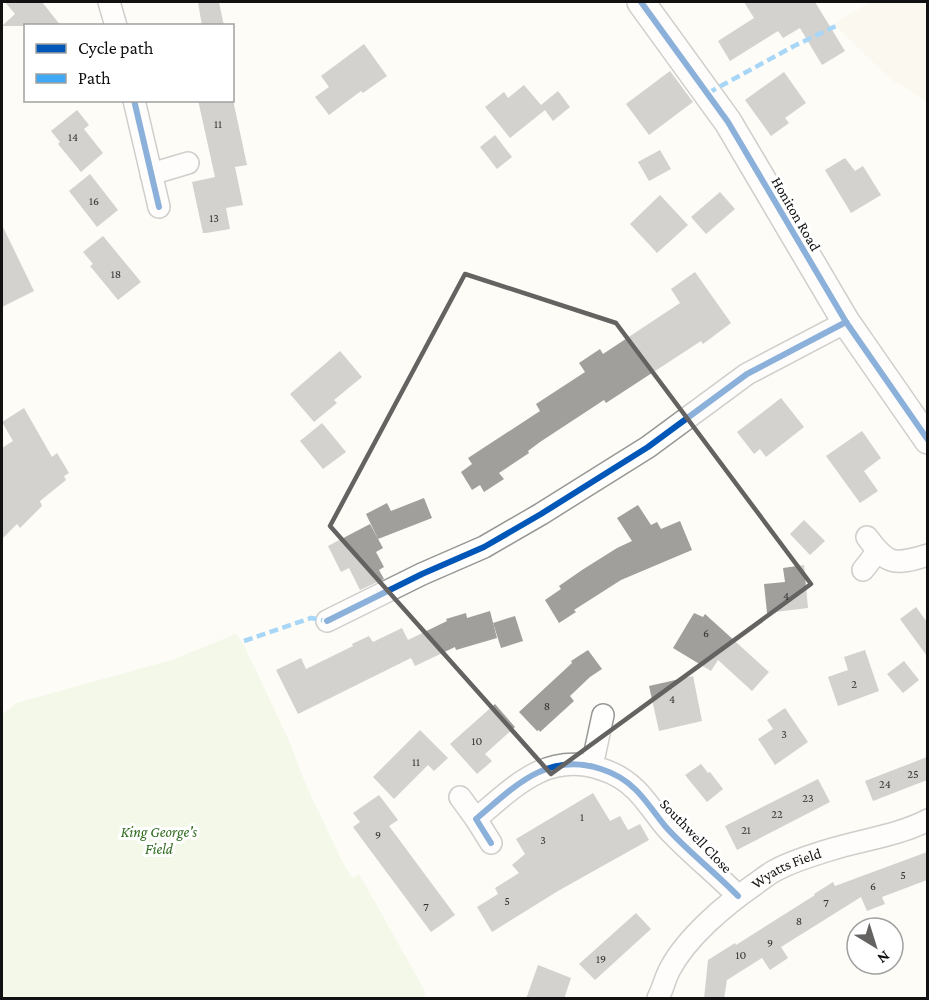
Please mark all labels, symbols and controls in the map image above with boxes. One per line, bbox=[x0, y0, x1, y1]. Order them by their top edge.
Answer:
legend bbox=[24, 24, 234, 102]
text: Cycle path bbox=[78, 38, 154, 58]
text: Path bbox=[78, 68, 111, 88]
house number: 11 bbox=[214, 117, 222, 131]
house number: 14 bbox=[68, 130, 78, 144]
street label: Honiton Road bbox=[768, 174, 824, 254]
house number: 16 bbox=[89, 194, 99, 208]
house number: 13 bbox=[209, 211, 219, 225]
house number: 18 bbox=[111, 267, 121, 281]
house number: 4 bbox=[783, 589, 789, 603]
house number: 6 bbox=[703, 626, 709, 640]
house number: 2 bbox=[851, 677, 857, 691]
house number: 4 bbox=[669, 692, 675, 706]
house number: 8 bbox=[544, 699, 550, 713]
house number: 3 bbox=[781, 727, 787, 741]
house number: 10 bbox=[472, 734, 483, 748]
house number: 11 bbox=[412, 755, 420, 769]
house number: 25 bbox=[907, 767, 919, 781]
house number: 24 bbox=[879, 777, 891, 791]
house number: 23 bbox=[802, 791, 814, 805]
street label: Southwell Close bbox=[657, 796, 735, 876]
house number: 22 bbox=[771, 807, 783, 821]
house number: 1 bbox=[580, 810, 584, 824]
house number: 21 bbox=[741, 823, 751, 837]
park label: King George's Field bbox=[121, 824, 198, 857]
house number: 9 bbox=[375, 828, 381, 842]
house number: 3 bbox=[540, 833, 546, 847]
street label: Wyatts Field bbox=[748, 845, 823, 892]
house number: 5 bbox=[900, 868, 906, 882]
house number: 6 bbox=[870, 879, 876, 893]
house number: 5 bbox=[504, 894, 510, 908]
house number: 7 bbox=[823, 896, 829, 910]
house number: 7 bbox=[423, 900, 429, 914]
house number: 8 bbox=[796, 914, 802, 928]
north arrow bbox=[845, 916, 905, 976]
house number: 9 bbox=[767, 936, 773, 950]
text: N bbox=[874, 947, 893, 968]
house number: 10 bbox=[736, 948, 747, 962]
house number: 19 bbox=[596, 952, 606, 966]

